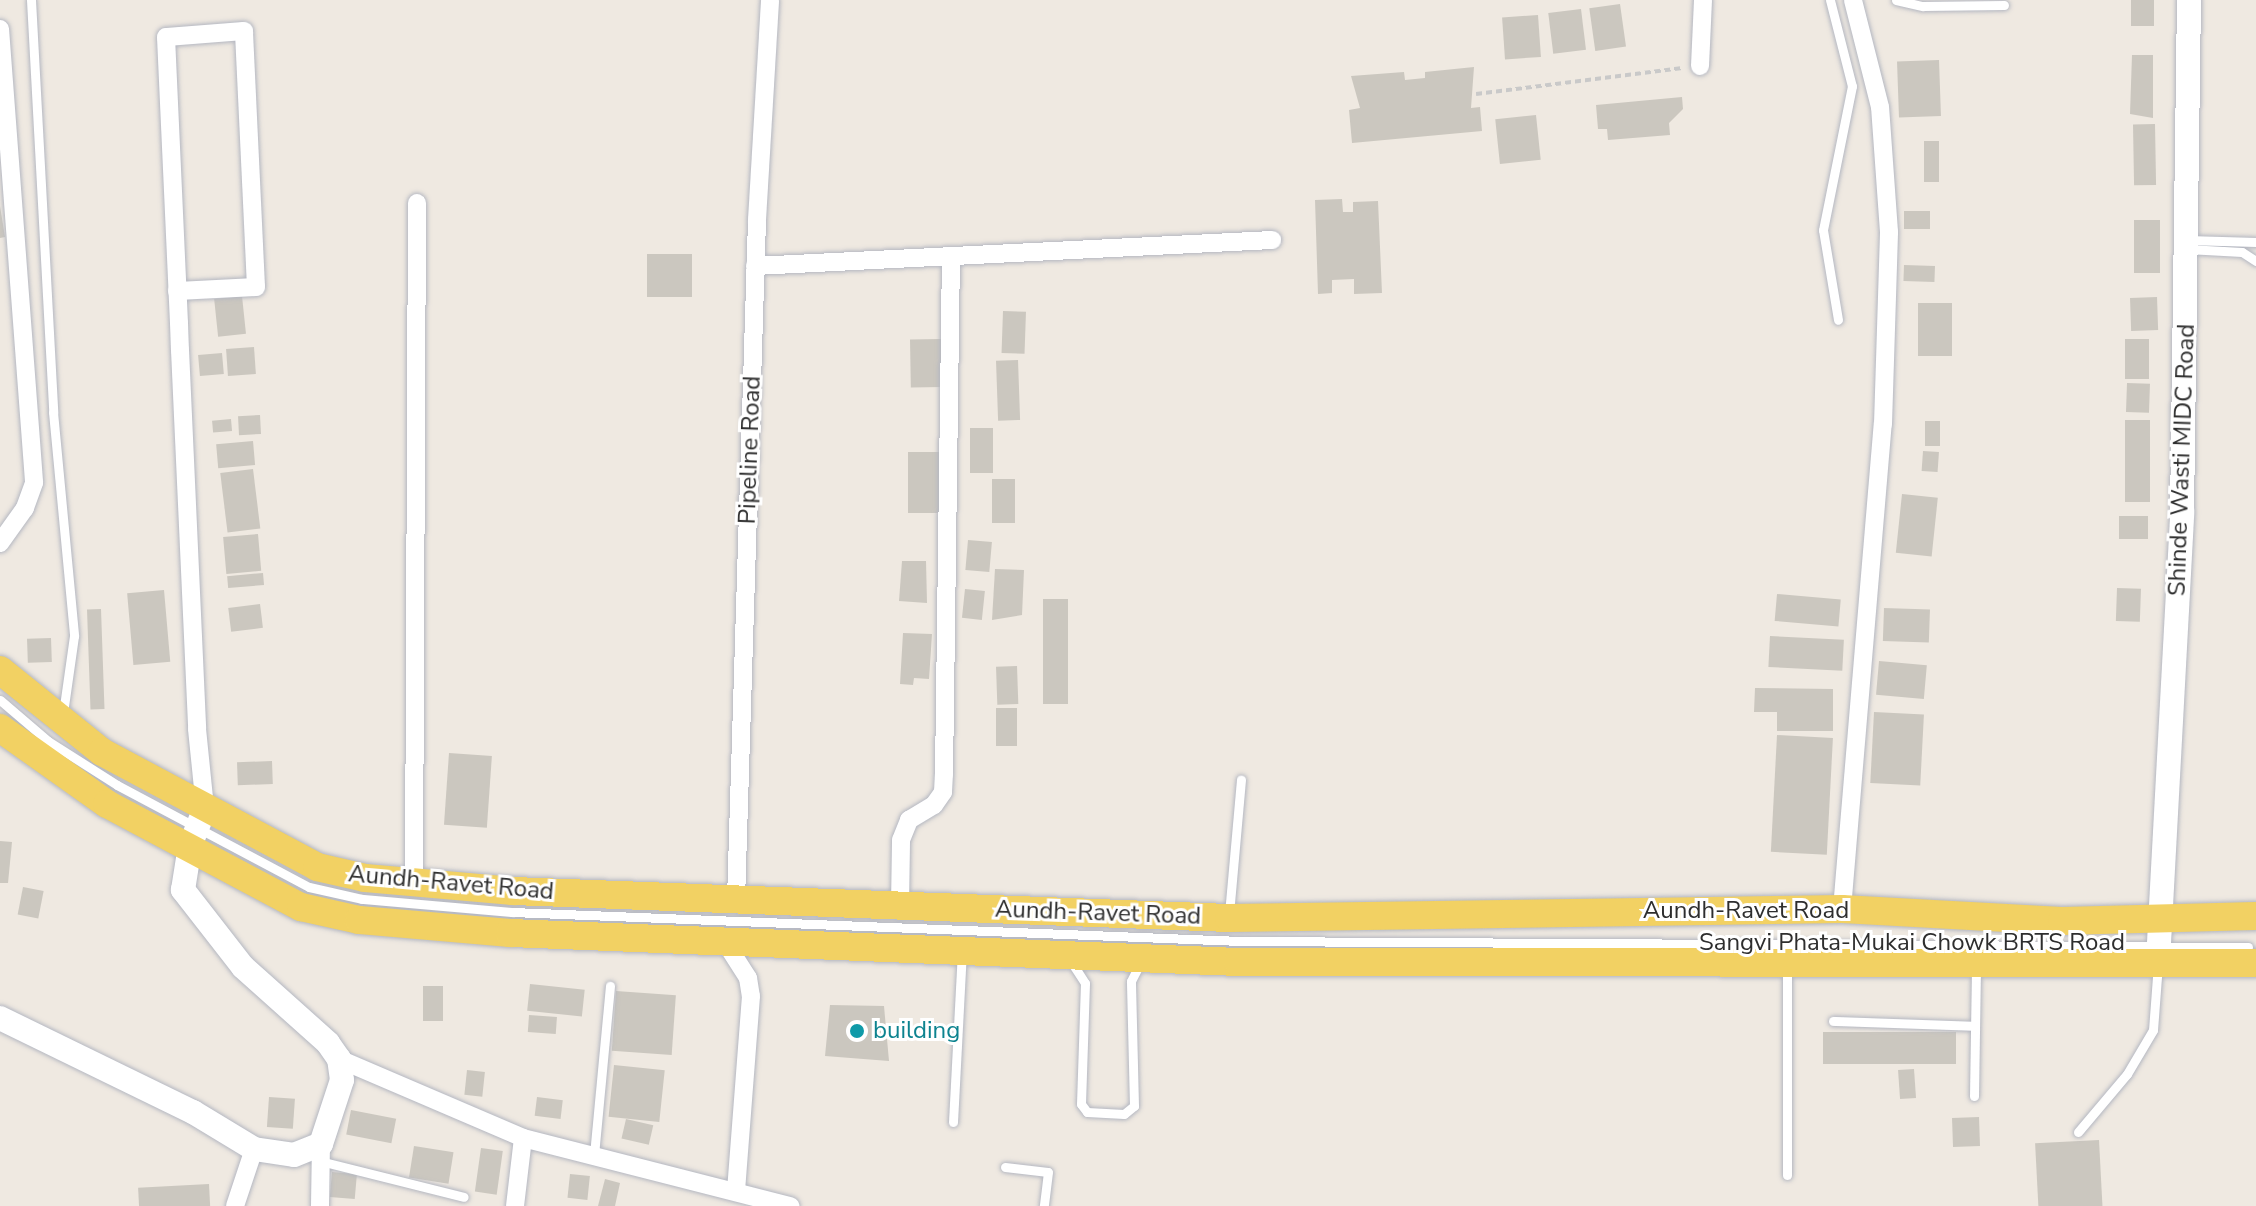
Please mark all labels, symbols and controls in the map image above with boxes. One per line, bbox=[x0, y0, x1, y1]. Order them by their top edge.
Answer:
street label: Shinde Wasti MIDC Road bbox=[2163, 323, 2201, 597]
street label: Pipeline Road bbox=[733, 375, 767, 525]
street label: Aundh-Ravet Road bbox=[347, 860, 555, 906]
street label: Aundh-Ravet Road bbox=[994, 895, 1202, 931]
street label: Aundh-Ravet Road bbox=[1643, 897, 1849, 925]
street label: Sangvi Phata-Mukai Chowk BRTS Road bbox=[1699, 929, 2125, 957]
place label: building bbox=[873, 1017, 960, 1045]
marker: building bbox=[848, 1022, 866, 1040]

